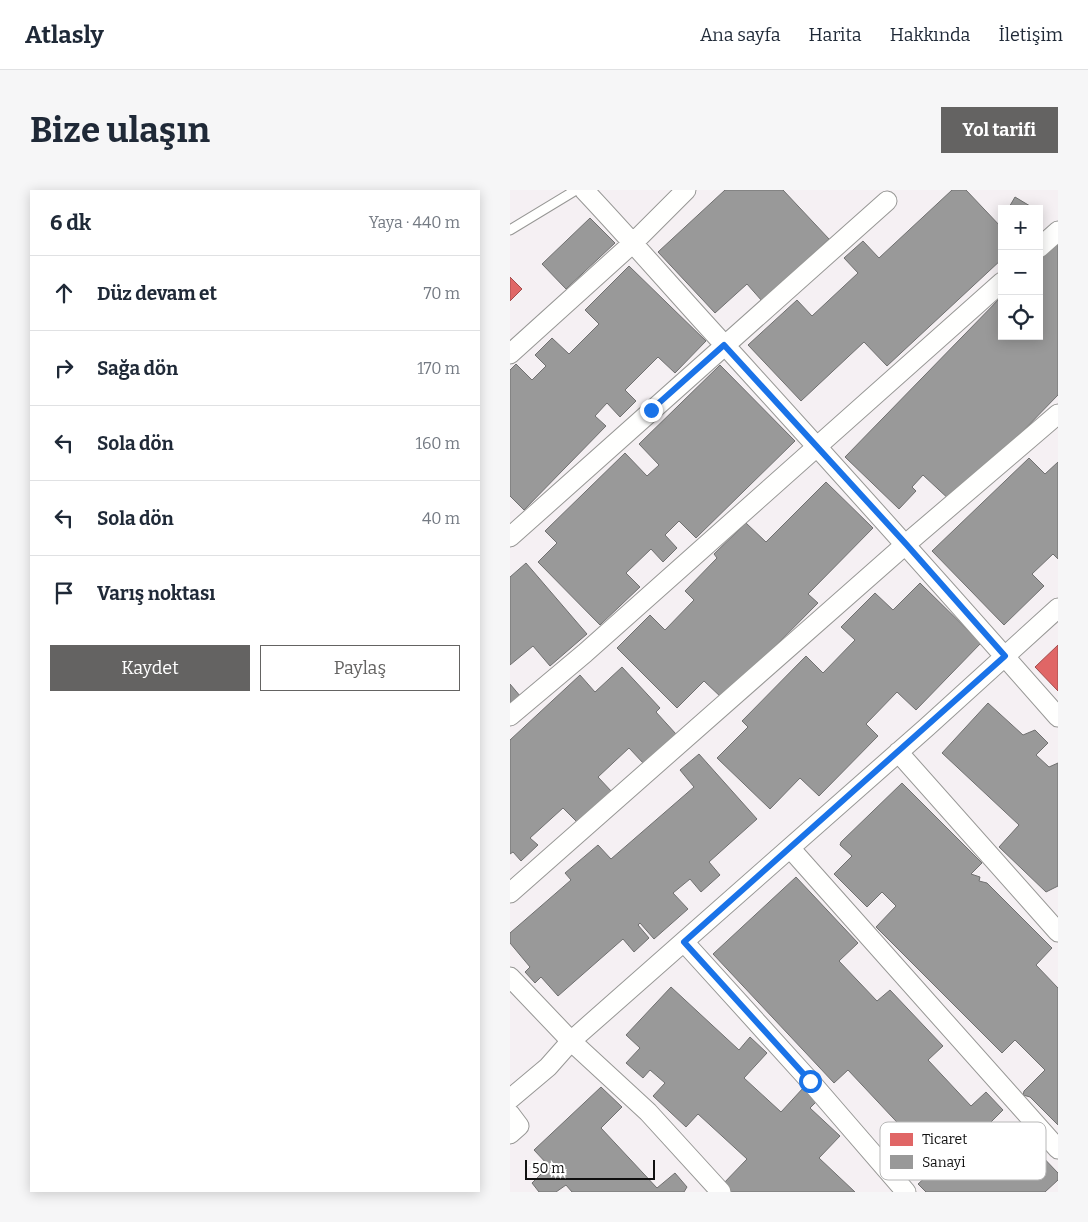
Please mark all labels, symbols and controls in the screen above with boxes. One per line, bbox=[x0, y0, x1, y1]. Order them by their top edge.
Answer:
text: Atlasly bbox=[25, 21, 104, 49]
text: Ana sayfa bbox=[700, 24, 781, 46]
text: Harita bbox=[809, 24, 862, 46]
text: Hakkında bbox=[890, 24, 970, 46]
text: İletişim bbox=[998, 24, 1063, 46]
button: Yol tarifi bbox=[941, 107, 1058, 153]
text: Bize ulaşın bbox=[30, 109, 210, 151]
map controls bbox=[998, 205, 1043, 340]
button: + bbox=[998, 205, 1043, 250]
text: 6 dk bbox=[50, 210, 91, 236]
text: Yaya · 440 m bbox=[369, 213, 460, 232]
button: − bbox=[998, 250, 1043, 295]
icon: ahead bbox=[50, 279, 78, 307]
text: Düz devam et bbox=[97, 282, 217, 305]
text: 70 m bbox=[424, 284, 460, 303]
button: locate bbox=[998, 295, 1043, 340]
icon: right bbox=[50, 354, 78, 382]
text: Sağa dön bbox=[97, 357, 178, 380]
text: 170 m bbox=[417, 359, 460, 378]
route end bbox=[640, 399, 663, 422]
icon: left bbox=[50, 429, 78, 457]
text: Sola dön bbox=[97, 432, 174, 455]
text: 160 m bbox=[415, 434, 460, 453]
icon: left bbox=[50, 504, 78, 532]
text: Sola dön bbox=[97, 507, 174, 530]
text: 40 m bbox=[422, 509, 460, 528]
icon: arrive bbox=[50, 579, 78, 607]
text: Varış noktası bbox=[97, 582, 215, 605]
button: Kaydet bbox=[50, 645, 250, 691]
button: Paylaş bbox=[260, 645, 460, 691]
route start bbox=[799, 1070, 822, 1093]
legend bbox=[880, 1122, 1046, 1180]
text: Ticaret bbox=[922, 1131, 967, 1148]
text: Sanayi bbox=[922, 1154, 965, 1171]
scale bar bbox=[525, 1157, 655, 1180]
text: 50 m bbox=[532, 1160, 565, 1177]

